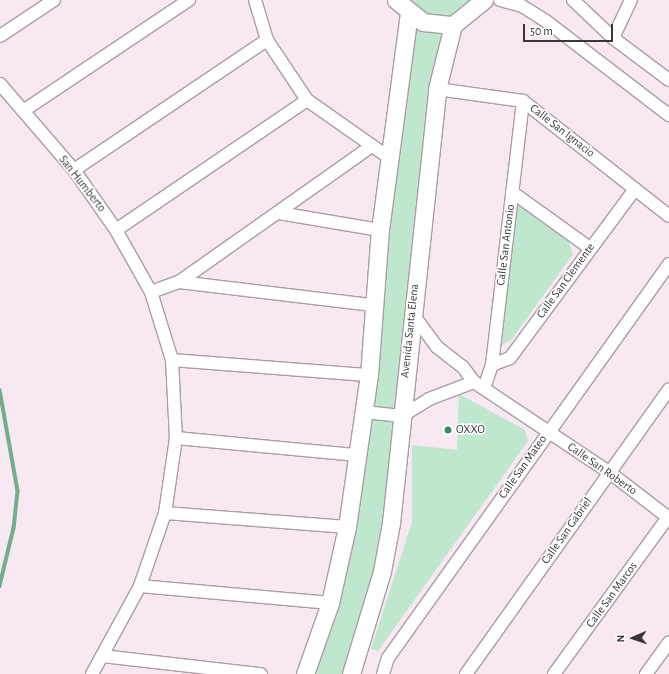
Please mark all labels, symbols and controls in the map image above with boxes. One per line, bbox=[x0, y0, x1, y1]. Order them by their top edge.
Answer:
scale bar bbox=[525, 16, 615, 42]
text: 50 m bbox=[530, 25, 553, 37]
street label: Calle San Ignacio bbox=[527, 101, 597, 161]
street label: San Humberto bbox=[55, 153, 109, 215]
street label: Calle San Antonio bbox=[494, 204, 518, 286]
street label: Calle San Clemente bbox=[534, 241, 598, 321]
street label: Avenida Santa Elena bbox=[398, 283, 422, 379]
place label: OXXO bbox=[456, 423, 485, 437]
marker: OXXO bbox=[443, 425, 453, 435]
street label: Calle San Mateo bbox=[496, 432, 550, 502]
street label: Calle San Roberto bbox=[564, 440, 640, 498]
street label: Calle San Gabriel bbox=[539, 495, 595, 567]
street label: Calle San Marcos bbox=[583, 559, 641, 631]
north arrow bbox=[613, 618, 653, 658]
text: N bbox=[615, 634, 626, 642]

